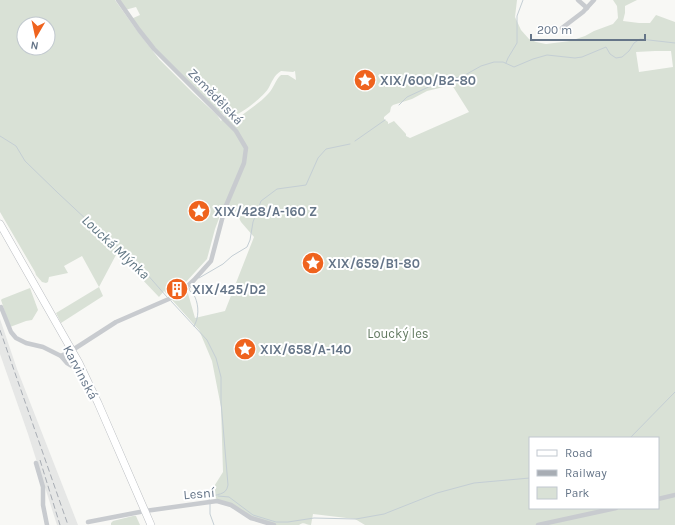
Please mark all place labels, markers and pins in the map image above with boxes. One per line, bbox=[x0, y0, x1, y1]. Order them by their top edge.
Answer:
place icon: XIX/600/B2-80 bbox=[352, 67, 378, 93]
place label: XIX/600/B2-80 bbox=[380, 73, 476, 88]
place icon: XIX/428/A-160 Z bbox=[186, 198, 212, 224]
place label: XIX/428/A-160 Z bbox=[214, 204, 317, 219]
place icon: XIX/659/B1-80 bbox=[300, 250, 326, 276]
place label: XIX/659/B1-80 bbox=[328, 256, 420, 271]
building icon: XIX/425/D2 bbox=[164, 276, 190, 302]
place label: XIX/425/D2 bbox=[192, 282, 266, 297]
place icon: XIX/658/A-140 bbox=[232, 336, 258, 362]
place label: XIX/658/A-140 bbox=[260, 342, 351, 357]

